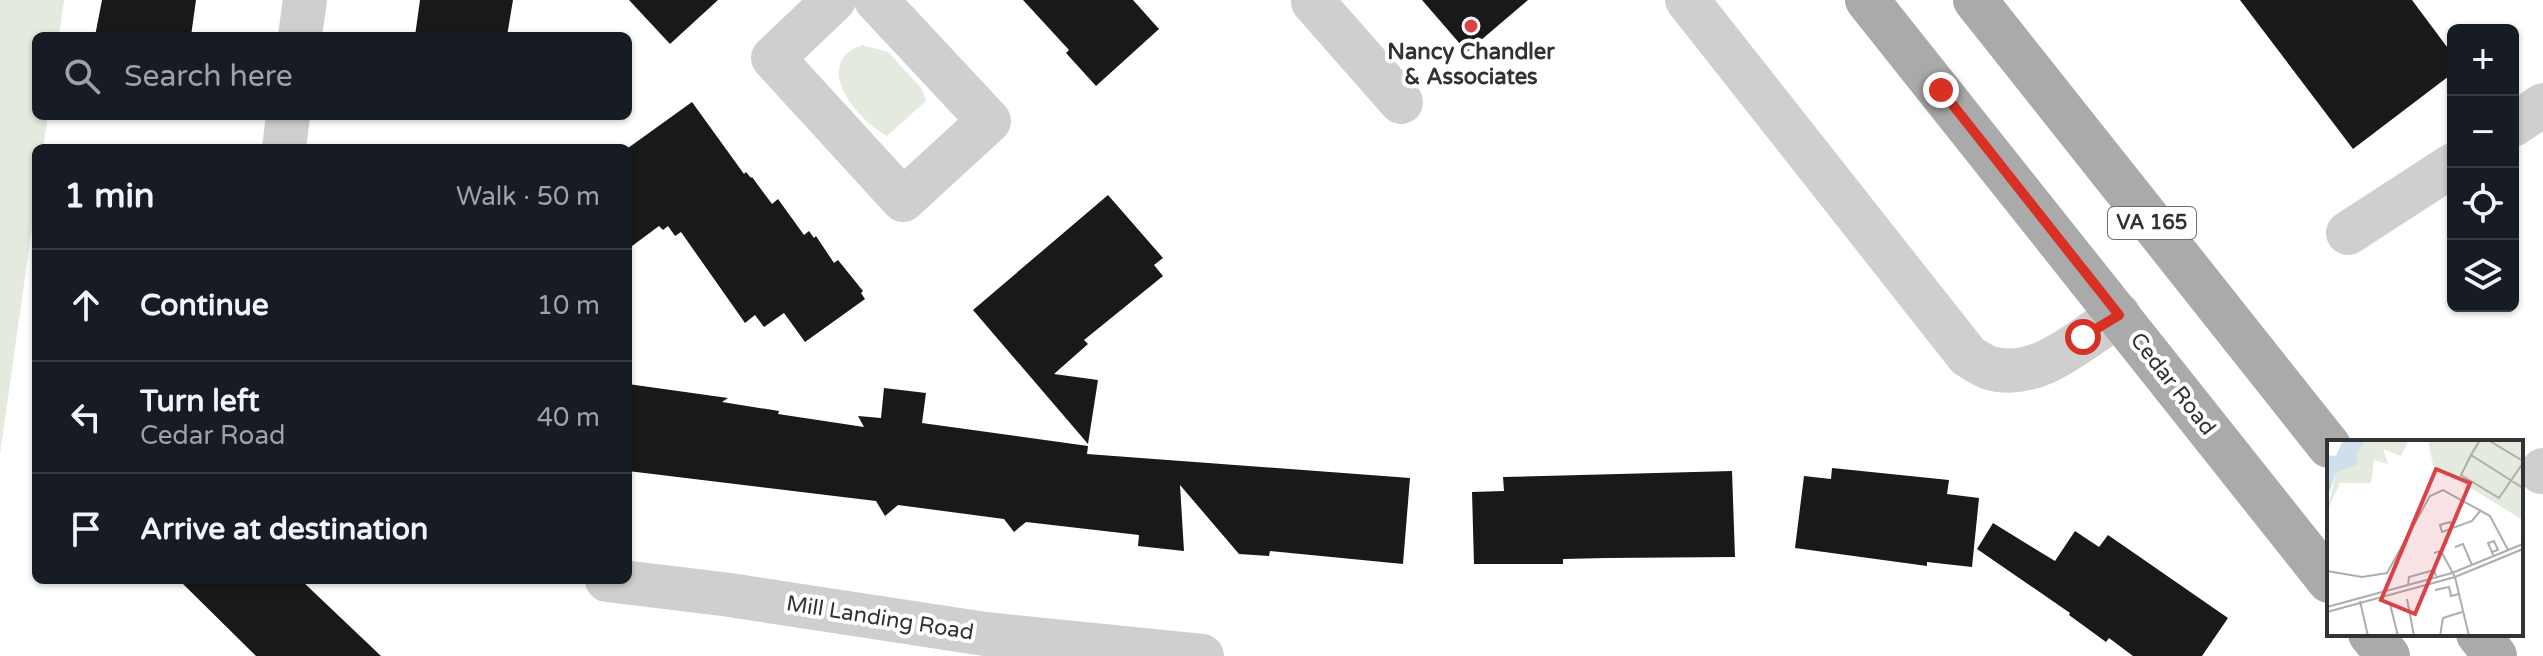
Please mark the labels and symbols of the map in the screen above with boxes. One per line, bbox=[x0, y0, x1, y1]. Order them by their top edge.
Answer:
marker: Nancy Chandler & Associates bbox=[1462, 17, 1480, 35]
place label: Nancy Chandler & Associates bbox=[1387, 39, 1555, 90]
route end bbox=[1923, 72, 1959, 108]
road number: VA 165 bbox=[2108, 207, 2196, 239]
route start bbox=[2065, 319, 2101, 355]
street label: Cedar Road bbox=[2125, 328, 2221, 440]
inset map bbox=[2327, 440, 2523, 636]
street label: Mill Landing Road bbox=[784, 590, 976, 646]

